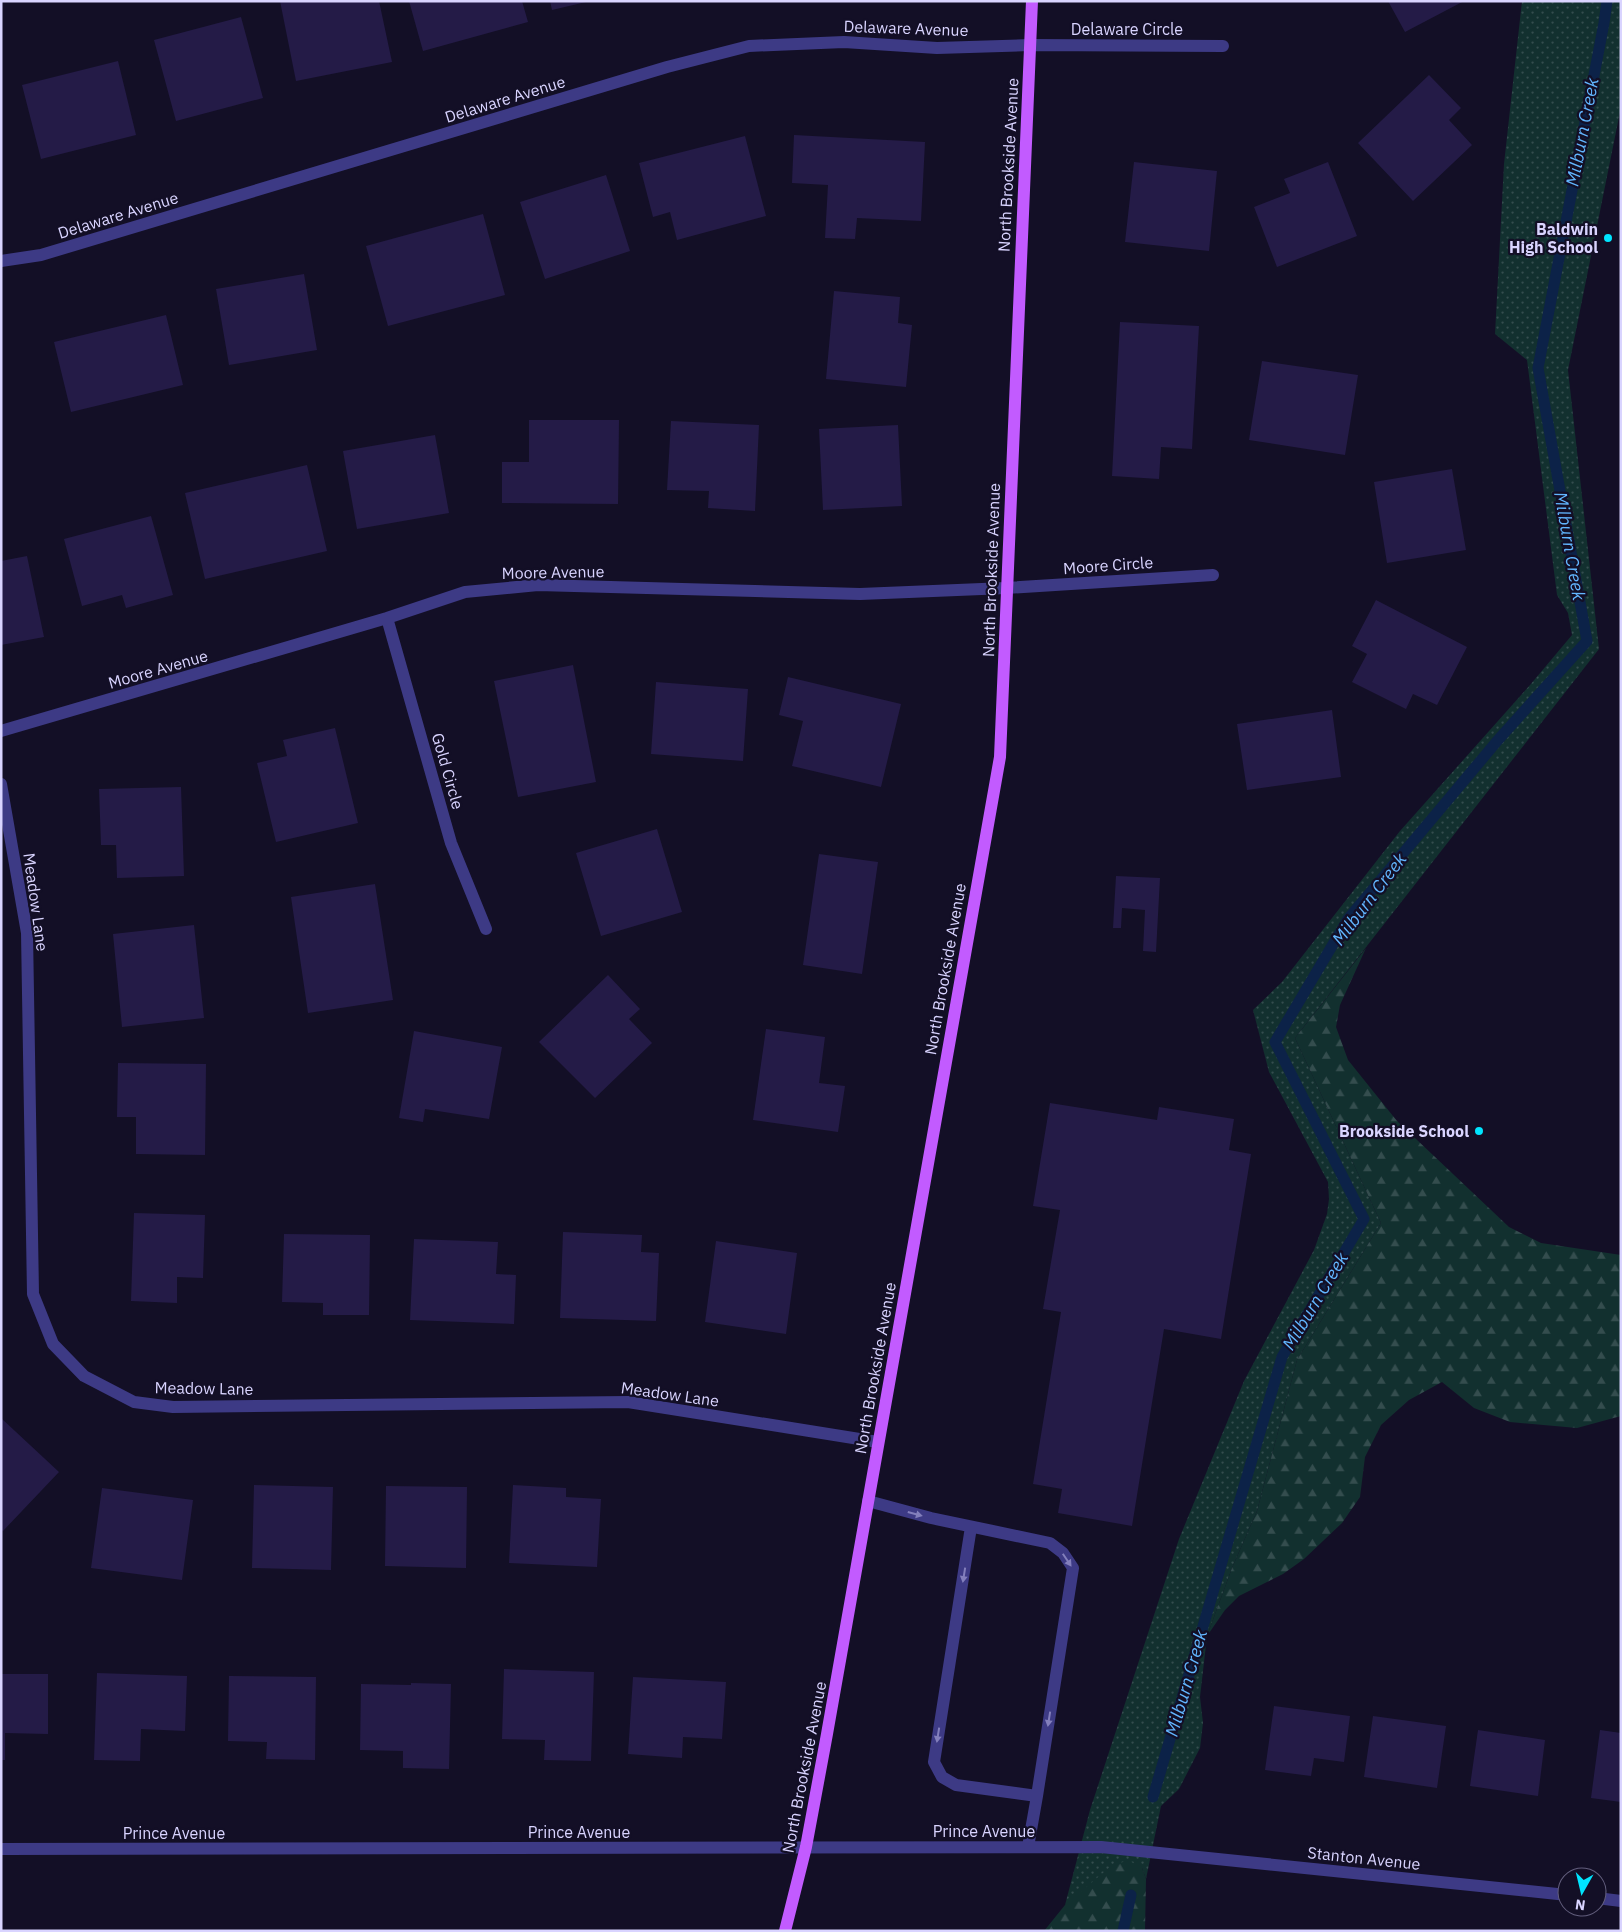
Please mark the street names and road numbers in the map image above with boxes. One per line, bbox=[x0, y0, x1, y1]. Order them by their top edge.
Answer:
street label: Delaware Avenue bbox=[843, 16, 969, 40]
street label: Delaware Circle bbox=[1071, 19, 1183, 39]
street label: Delaware Avenue bbox=[442, 71, 568, 127]
street label: North Brookside Avenue bbox=[993, 77, 1023, 252]
street label: Delaware Avenue bbox=[55, 187, 181, 243]
street label: North Brookside Avenue bbox=[978, 482, 1004, 657]
street label: Moore Circle bbox=[1062, 552, 1154, 578]
street label: Moore Avenue bbox=[501, 561, 605, 583]
street label: Moore Avenue bbox=[106, 645, 210, 693]
street label: Gold Circle bbox=[428, 731, 468, 812]
street label: Meadow Lane bbox=[19, 852, 53, 953]
street label: North Brookside Avenue bbox=[920, 881, 970, 1057]
street label: North Brookside Avenue bbox=[850, 1280, 900, 1456]
street label: Meadow Lane bbox=[154, 1377, 254, 1399]
street label: Meadow Lane bbox=[620, 1377, 721, 1411]
street label: North Brookside Avenue bbox=[778, 1679, 830, 1854]
street label: Prince Avenue bbox=[933, 1821, 1035, 1841]
street label: Prince Avenue bbox=[528, 1822, 630, 1842]
street label: Prince Avenue bbox=[123, 1823, 225, 1843]
street label: Stanton Avenue bbox=[1307, 1842, 1422, 1874]

